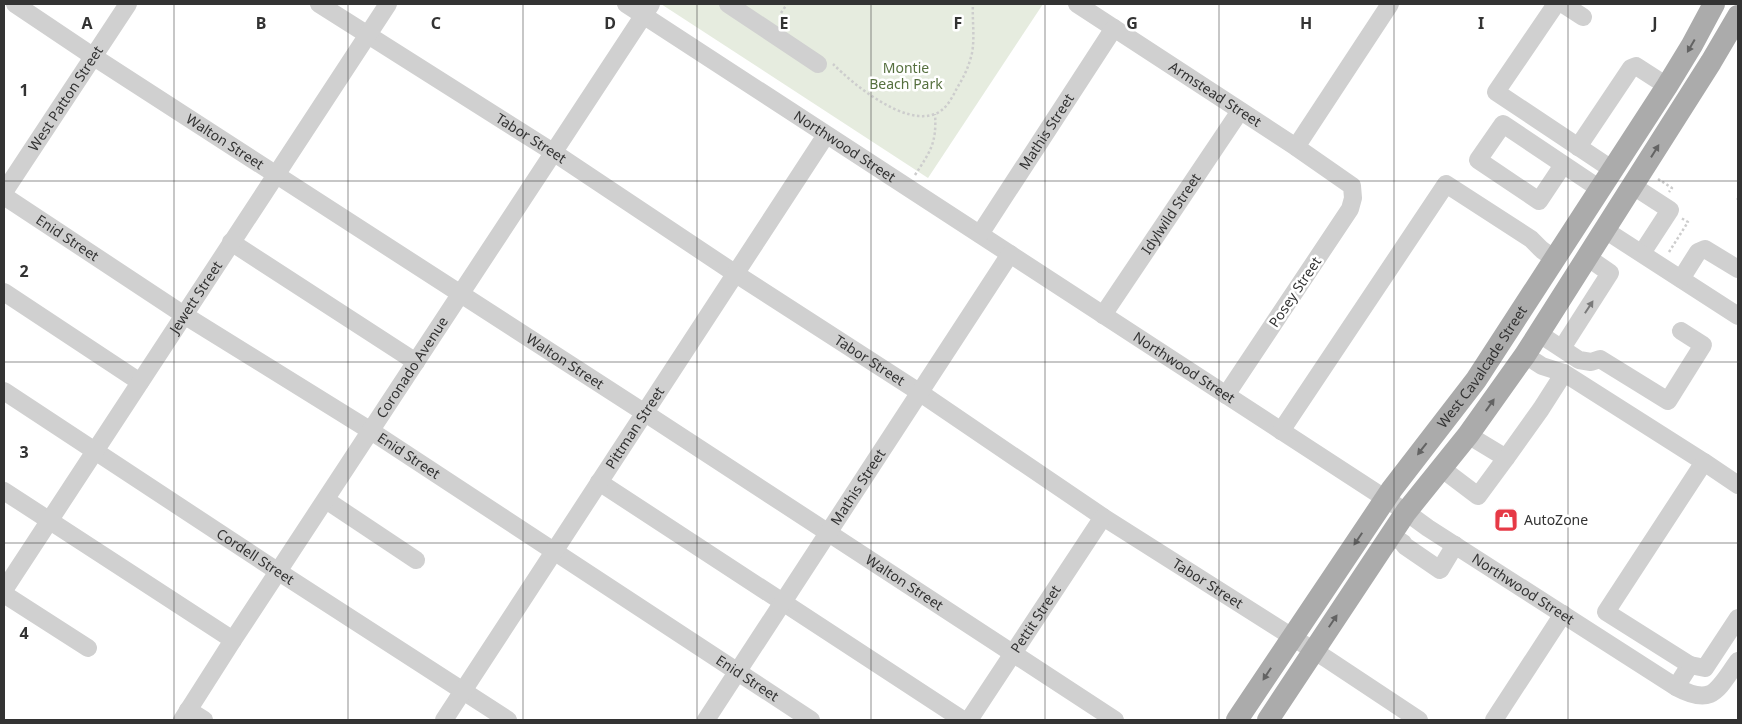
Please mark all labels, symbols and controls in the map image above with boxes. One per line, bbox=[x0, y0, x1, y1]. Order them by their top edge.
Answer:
text: A bbox=[81, 12, 93, 34]
text: B bbox=[256, 12, 266, 34]
text: C bbox=[431, 12, 441, 34]
text: D bbox=[604, 12, 616, 34]
text: E bbox=[780, 12, 789, 34]
text: F bbox=[954, 12, 962, 34]
text: G bbox=[1126, 12, 1138, 34]
text: H bbox=[1300, 12, 1312, 34]
text: I bbox=[1478, 12, 1484, 34]
text: J bbox=[1650, 12, 1658, 34]
one-way arrow bbox=[1687, 39, 1696, 52]
street label: West Patton Street bbox=[24, 42, 107, 155]
street label: Armstead Street bbox=[1166, 57, 1265, 131]
park label: Montie Beach Park bbox=[869, 58, 943, 93]
text: 1 bbox=[19, 79, 29, 101]
street label: Mathis Street bbox=[1014, 90, 1078, 173]
street label: Northwood Street bbox=[790, 106, 900, 186]
street label: Tabor Street bbox=[492, 108, 570, 167]
street label: Walton Street bbox=[183, 109, 268, 173]
one-way arrow bbox=[1650, 145, 1659, 158]
street label: Idylwild Street bbox=[1137, 169, 1205, 258]
street label: Enid Street bbox=[33, 210, 103, 265]
street label: Posey Street bbox=[1264, 253, 1325, 331]
street label: Jewett Street bbox=[164, 257, 226, 339]
text: 2 bbox=[19, 260, 29, 282]
one-way arrow bbox=[1584, 300, 1593, 313]
street label: West Cavalcade Street bbox=[1432, 302, 1531, 432]
street label: Coronado Avenue bbox=[371, 313, 452, 422]
street label: Northwood Street bbox=[1130, 327, 1239, 407]
street label: Walton Street bbox=[523, 329, 608, 393]
street label: Tabor Street bbox=[831, 330, 909, 390]
street label: Pittman Street bbox=[601, 383, 668, 472]
one-way arrow bbox=[1485, 398, 1495, 412]
street label: Enid Street bbox=[374, 428, 444, 483]
text: 3 bbox=[19, 441, 29, 463]
one-way arrow bbox=[1417, 442, 1427, 456]
street label: Mathis Street bbox=[826, 445, 889, 529]
shop icon: AutoZone bbox=[1493, 507, 1519, 533]
place label: AutoZone bbox=[1524, 510, 1588, 529]
street label: Cordell Street bbox=[213, 524, 298, 589]
one-way arrow bbox=[1353, 532, 1362, 546]
street label: Northwood Street bbox=[1469, 549, 1578, 628]
street label: Walton Street bbox=[862, 550, 947, 614]
street label: Tabor Street bbox=[1169, 553, 1247, 612]
street label: Pettit Street bbox=[1006, 581, 1065, 657]
one-way arrow bbox=[1328, 614, 1338, 628]
text: 4 bbox=[19, 622, 29, 644]
street label: Enid Street bbox=[712, 650, 783, 705]
one-way arrow bbox=[1262, 668, 1272, 681]

